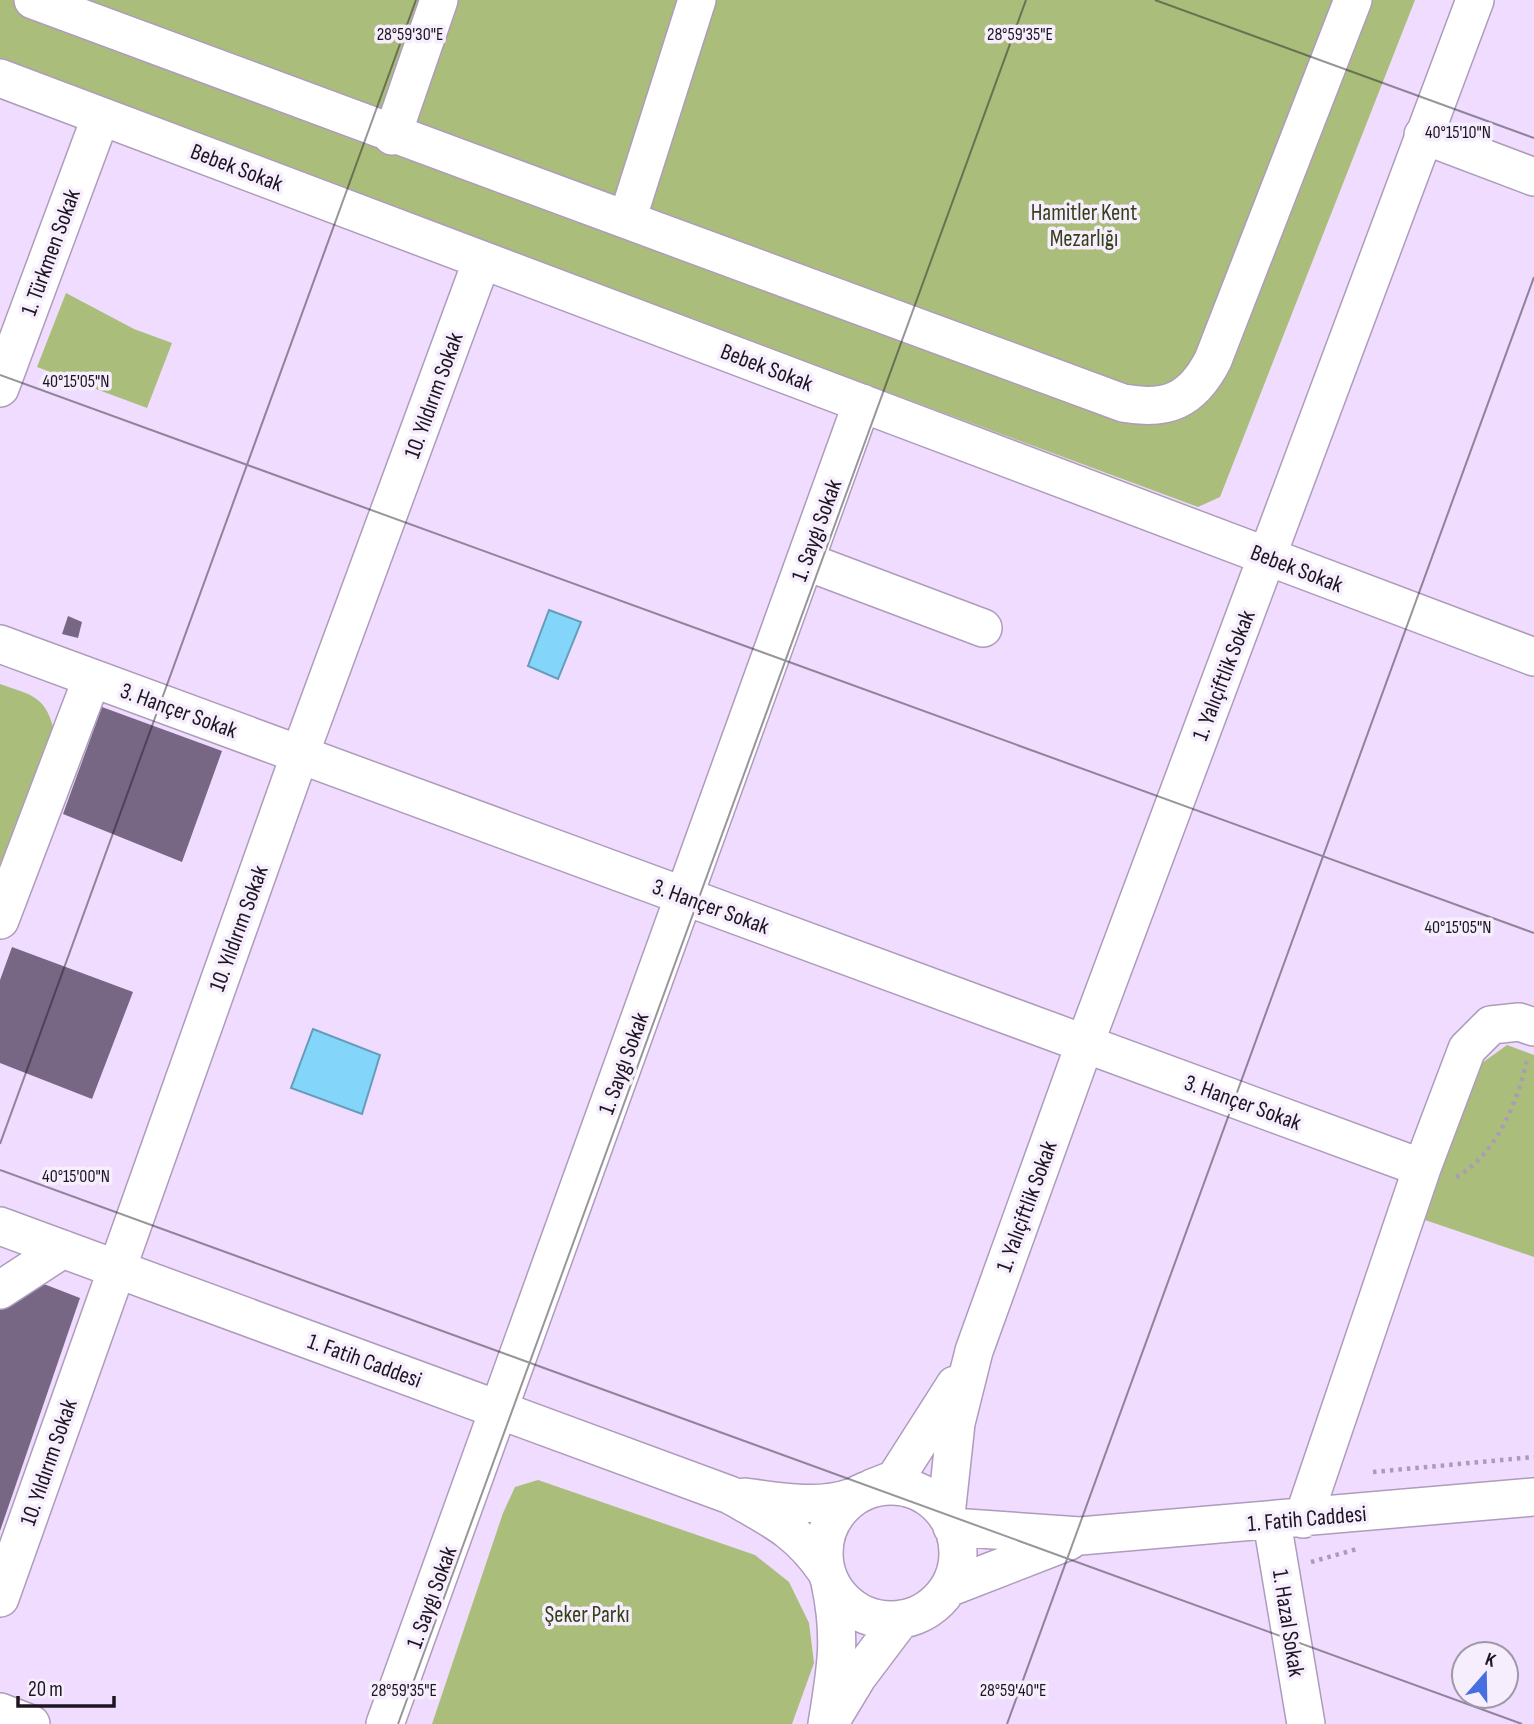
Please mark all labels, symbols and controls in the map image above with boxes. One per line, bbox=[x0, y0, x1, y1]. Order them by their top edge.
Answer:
text: 28°59'30"E bbox=[377, 24, 443, 45]
text: 28°59'35"E bbox=[987, 24, 1053, 45]
text: 40°15'10"N bbox=[1425, 122, 1491, 143]
street label: Bebek Sokak bbox=[187, 138, 287, 198]
street label: 1. Türkmen Sokak bbox=[15, 185, 87, 319]
park label: Hamitler Kent Mezarlığı bbox=[1031, 199, 1137, 253]
street label: 10. Yıldırım Sokak bbox=[398, 328, 470, 462]
street label: Bebek Sokak bbox=[717, 338, 817, 398]
text: 40°15'05"N bbox=[43, 371, 109, 392]
street label: 1. Saygı Sokak bbox=[786, 475, 848, 585]
street label: Bebek Sokak bbox=[1247, 539, 1347, 599]
street label: 1. Yalıçiftlik Sokak bbox=[1186, 606, 1262, 744]
street label: 3. Hançer Sokak bbox=[116, 677, 241, 745]
street label: 10. Yıldırım Sokak bbox=[203, 861, 275, 995]
street label: 3. Hançer Sokak bbox=[648, 873, 773, 941]
text: 40°15'05"N bbox=[1425, 917, 1491, 938]
street label: 1. Saygı Sokak bbox=[593, 1008, 655, 1118]
street label: 3. Hançer Sokak bbox=[1180, 1069, 1305, 1137]
street label: 1. Yalıçiftlik Sokak bbox=[990, 1137, 1064, 1276]
text: 40°15'00"N bbox=[42, 1166, 110, 1187]
street label: 1. Fatih Caddesi bbox=[304, 1327, 425, 1394]
street label: 10. Yıldırım Sokak bbox=[14, 1395, 84, 1529]
street label: 1. Fatih Caddesi bbox=[1246, 1500, 1368, 1538]
street label: 1. Saygı Sokak bbox=[401, 1542, 463, 1652]
street label: 1. Hazal Sokak bbox=[1266, 1568, 1310, 1679]
park label: Şeker Parkı bbox=[545, 1601, 629, 1629]
north arrow bbox=[1450, 1640, 1520, 1710]
text: K bbox=[1482, 1648, 1499, 1673]
scale bar bbox=[18, 1664, 114, 1708]
text: 20 m bbox=[28, 1677, 63, 1702]
text: 28°59'35"E bbox=[371, 1680, 437, 1701]
text: 28°59'40"E bbox=[980, 1680, 1046, 1701]

